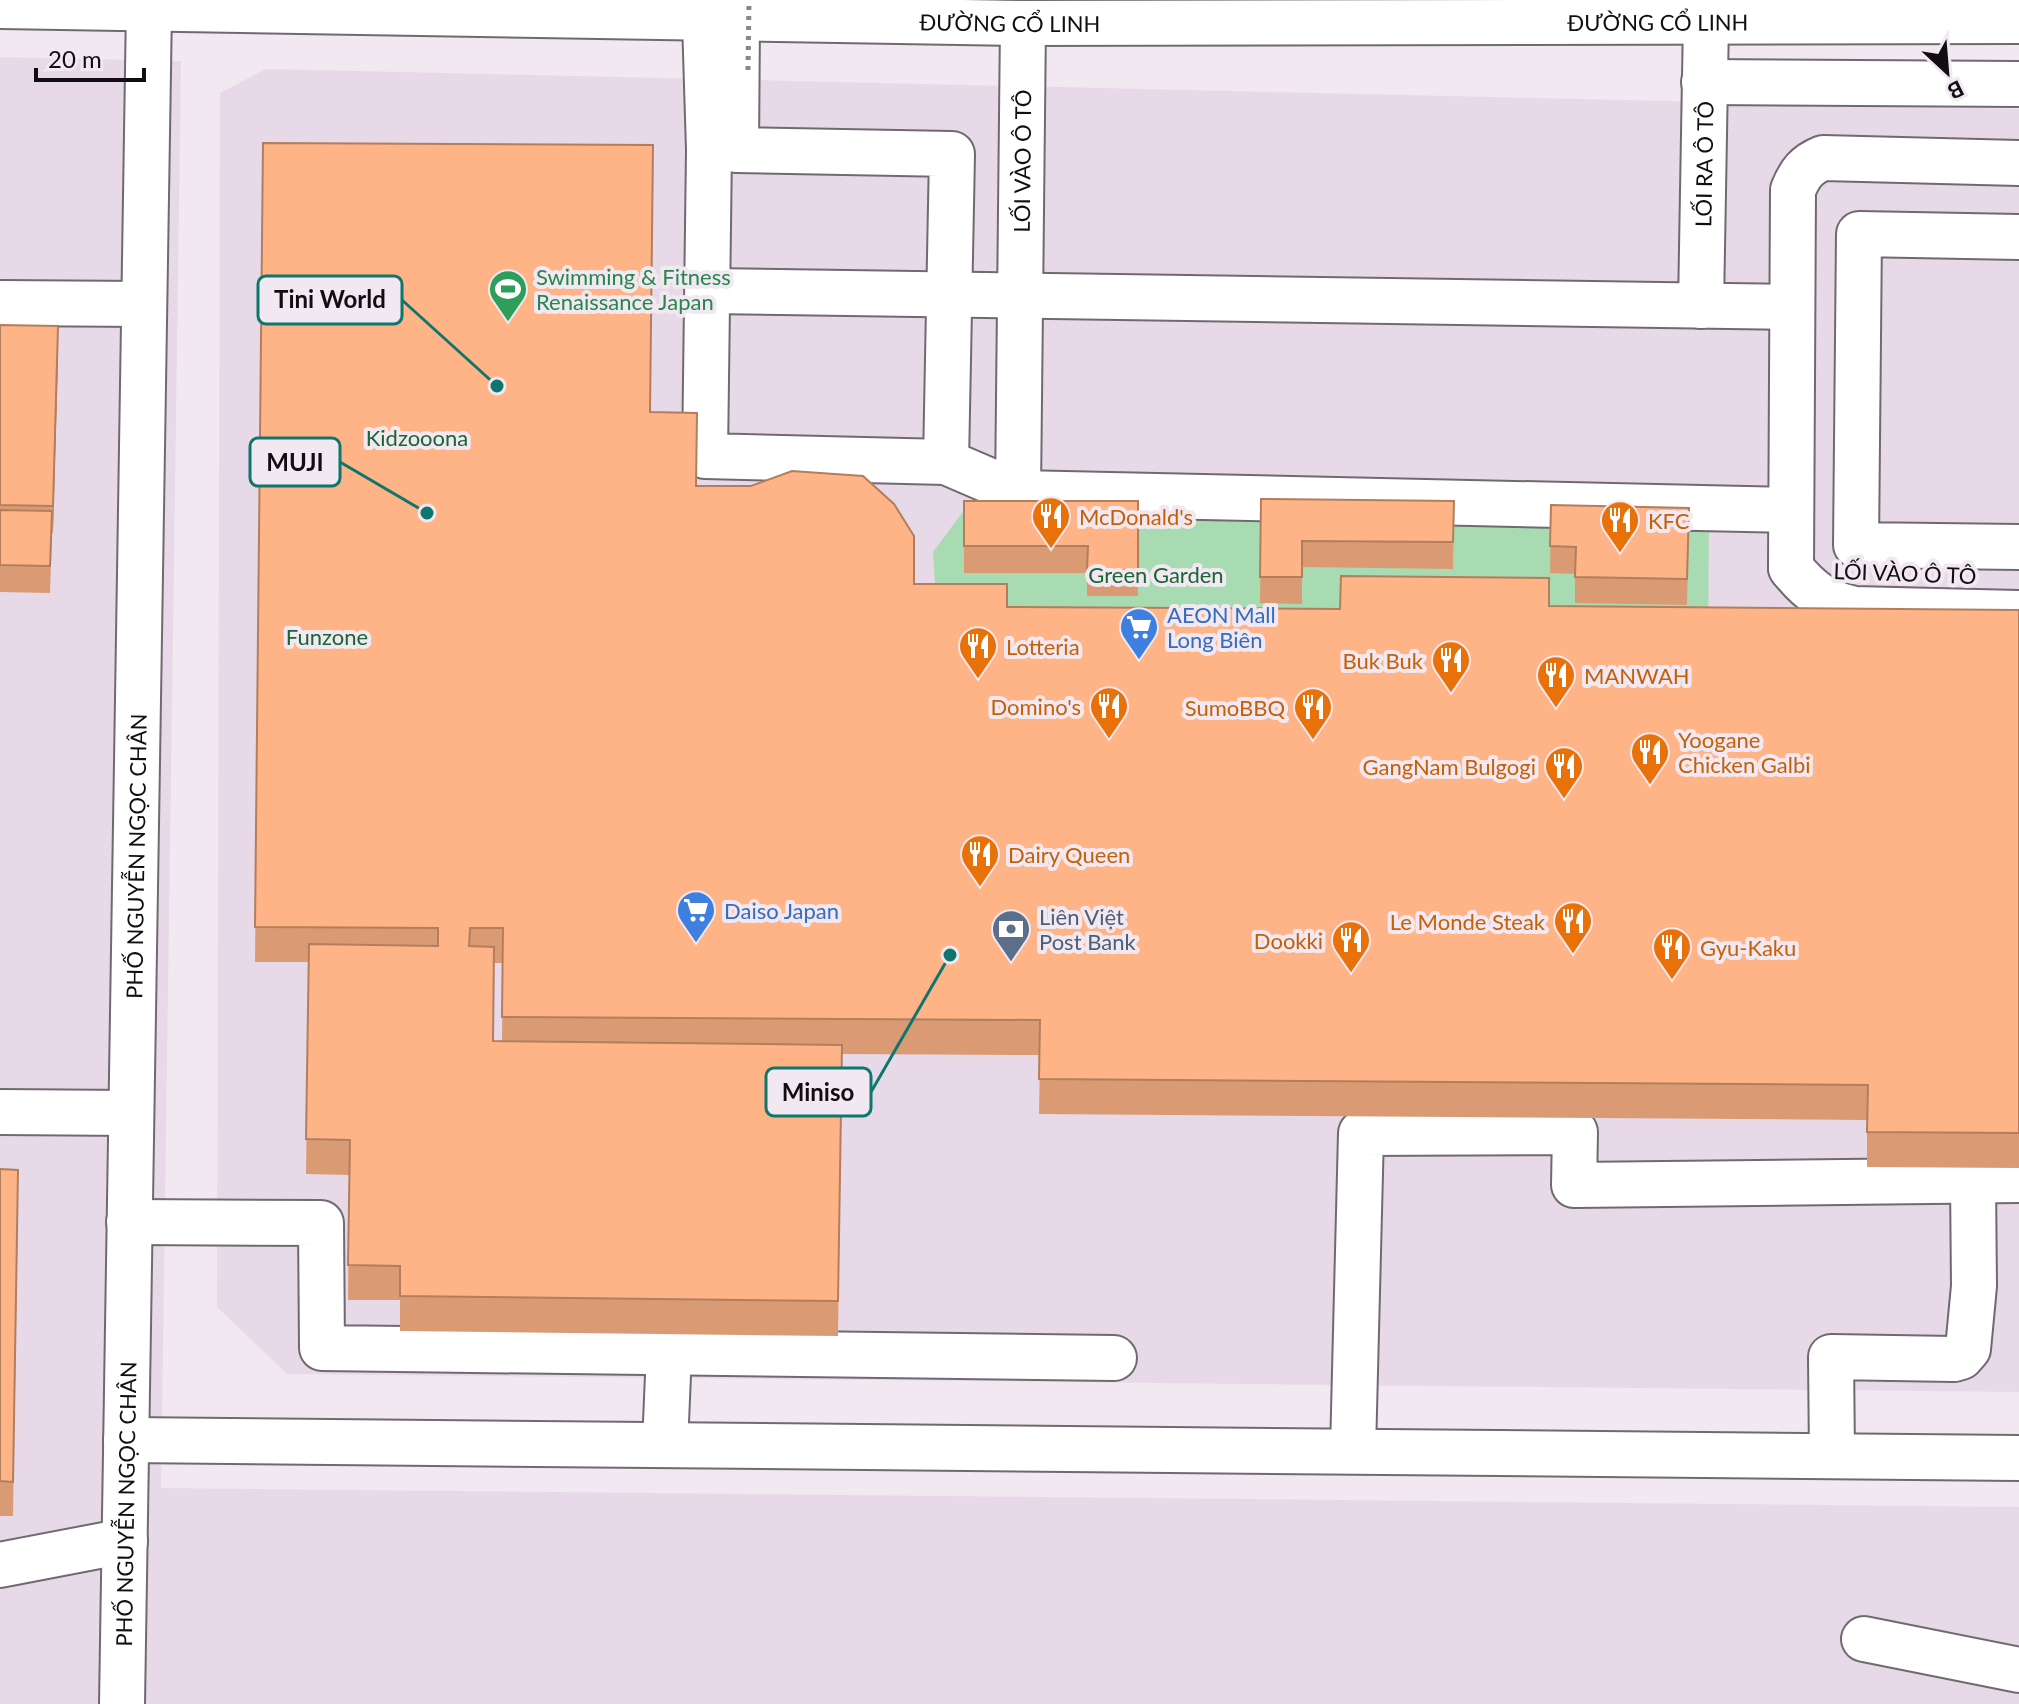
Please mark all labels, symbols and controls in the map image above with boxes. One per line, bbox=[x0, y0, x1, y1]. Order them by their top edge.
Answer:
street label: ĐƯỜNG CỔ LINH bbox=[919, 8, 1100, 37]
street label: ĐƯỜNG CỔ LINH bbox=[1567, 8, 1748, 35]
scale bar bbox=[36, 32, 144, 82]
north arrow bbox=[1907, 32, 1987, 112]
text: 20 m bbox=[48, 44, 102, 73]
text: B bbox=[1944, 75, 1968, 106]
street label: LỐI VÀO Ô TÔ bbox=[1007, 89, 1036, 233]
street label: LỐI RA Ô TÔ bbox=[1689, 101, 1718, 227]
place label: Swimming & Fitness Renaissance Japan bbox=[536, 263, 731, 315]
sports icon: Swimming & Fitness Renaissance Japan bbox=[487, 268, 529, 323]
callout: Tini World bbox=[258, 276, 402, 324]
text: Tini World bbox=[274, 284, 386, 313]
park label: Kidzooona bbox=[366, 424, 468, 451]
callout: MUJI bbox=[250, 438, 340, 486]
text: MUJI bbox=[266, 447, 324, 476]
restaurant icon: McDonald's bbox=[1030, 495, 1072, 550]
restaurant icon: KFC bbox=[1599, 499, 1641, 554]
place label: McDonald's bbox=[1079, 503, 1193, 530]
place label: KFC bbox=[1648, 507, 1690, 534]
street label: LỐI VÀO Ô TÔ bbox=[1833, 557, 1977, 589]
park label: Green Garden bbox=[1088, 561, 1224, 588]
place label: AEON Mall Long Biên bbox=[1167, 601, 1276, 653]
supermarket icon: AEON Mall Long Biên bbox=[1118, 606, 1160, 661]
park label: Funzone bbox=[286, 623, 368, 650]
restaurant icon: Lotteria bbox=[957, 625, 999, 680]
place label: Lotteria bbox=[1006, 633, 1080, 660]
restaurant icon: Buk Buk bbox=[1430, 639, 1472, 694]
place label: Buk Buk bbox=[1343, 647, 1424, 674]
restaurant icon: MANWAH bbox=[1535, 654, 1577, 709]
place label: MANWAH bbox=[1584, 662, 1690, 689]
restaurant icon: Domino's bbox=[1088, 685, 1130, 740]
restaurant icon: SumoBBQ bbox=[1292, 686, 1334, 741]
place label: Domino's bbox=[990, 693, 1081, 720]
place label: SumoBBQ bbox=[1185, 694, 1285, 721]
street label: PHỐ NGUYỄN NGỌC CHÂN bbox=[120, 713, 151, 999]
place label: Yoogane Chicken Galbi bbox=[1678, 726, 1811, 778]
restaurant icon: Yoogane Chicken Galbi bbox=[1629, 731, 1671, 786]
restaurant icon: GangNam Bulgogi bbox=[1543, 745, 1585, 800]
place label: GangNam Bulgogi bbox=[1363, 753, 1536, 780]
restaurant icon: Dairy Queen bbox=[959, 833, 1001, 888]
place label: Dairy Queen bbox=[1008, 841, 1130, 868]
supermarket icon: Daiso Japan bbox=[675, 889, 717, 944]
place label: Daiso Japan bbox=[724, 897, 839, 924]
restaurant icon: Le Monde Steak bbox=[1552, 900, 1594, 955]
place label: Liên Việt Post Bank bbox=[1039, 903, 1136, 955]
bank icon: Liên Việt Post Bank bbox=[990, 908, 1032, 963]
place label: Le Monde Steak bbox=[1390, 908, 1546, 935]
restaurant icon: Dookki bbox=[1330, 919, 1372, 974]
restaurant icon: Gyu-Kaku bbox=[1651, 926, 1693, 981]
place label: Dookki bbox=[1254, 927, 1323, 954]
place label: Gyu-Kaku bbox=[1700, 934, 1796, 961]
callout: Miniso bbox=[766, 1068, 871, 1116]
text: Miniso bbox=[782, 1077, 854, 1106]
street label: PHỐ NGUYỄN NGỌC CHÂN bbox=[109, 1361, 141, 1647]

